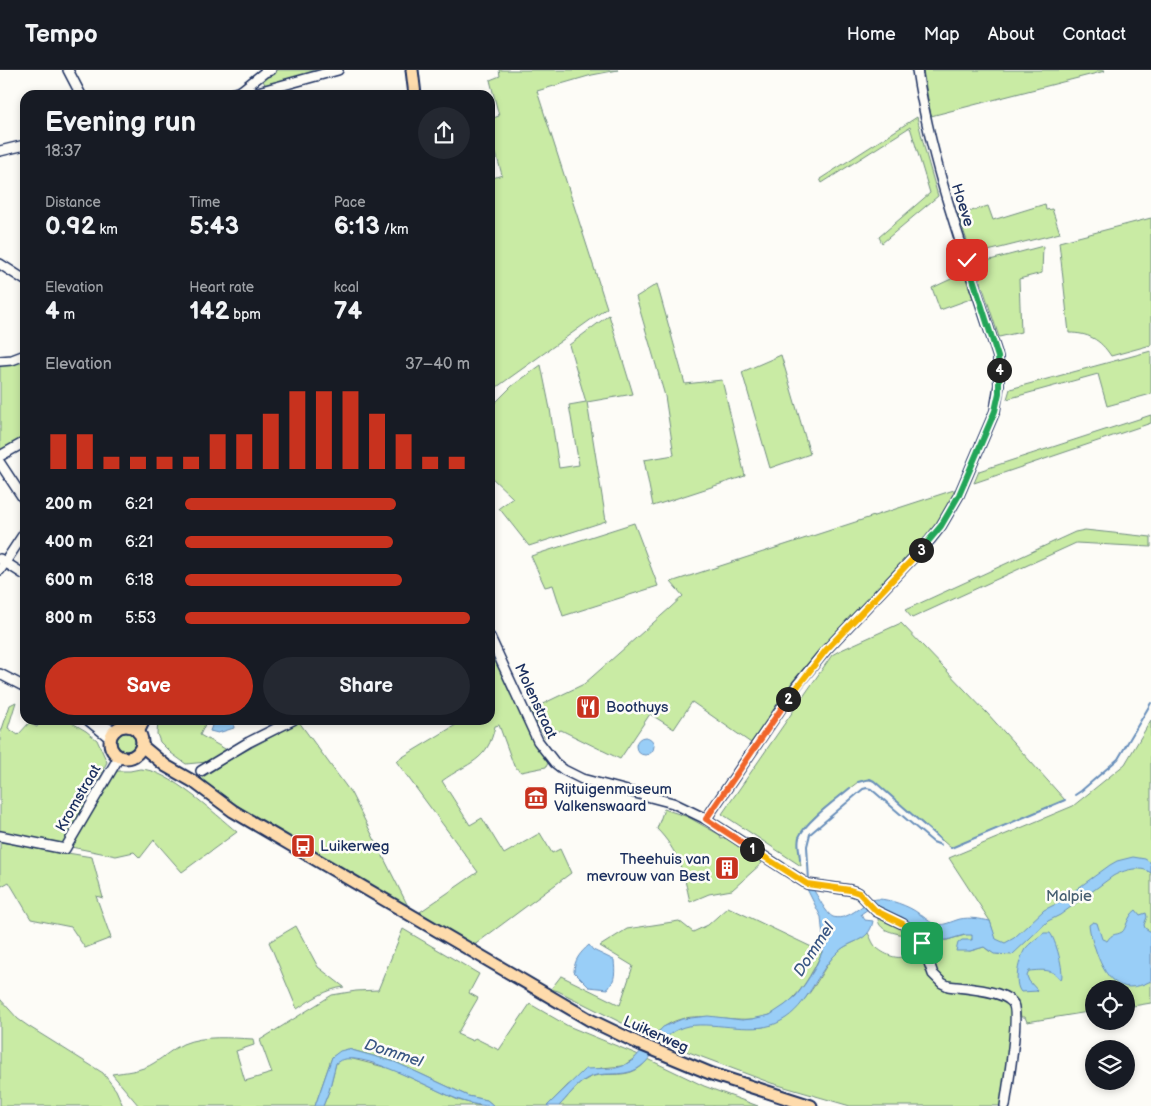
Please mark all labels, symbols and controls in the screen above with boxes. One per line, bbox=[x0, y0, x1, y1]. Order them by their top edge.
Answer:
text: Tempo bbox=[25, 20, 98, 49]
text: Home bbox=[847, 24, 896, 45]
text: Map bbox=[924, 24, 960, 45]
text: About bbox=[988, 24, 1035, 45]
text: Contact bbox=[1063, 24, 1126, 45]
text: Evening run bbox=[45, 106, 196, 139]
button: share bbox=[418, 107, 470, 159]
text: 18:37 bbox=[45, 142, 81, 161]
street label: Hoeve bbox=[947, 181, 978, 229]
text: Distance bbox=[45, 194, 101, 211]
text: Time bbox=[189, 194, 220, 211]
text: Pace bbox=[334, 194, 366, 211]
text: 0.92 bbox=[45, 211, 96, 242]
text: 5:43 bbox=[189, 211, 239, 242]
text: 6:13 bbox=[334, 211, 380, 242]
text: km bbox=[96, 221, 118, 238]
text: /km bbox=[380, 221, 408, 238]
pin bbox=[946, 239, 988, 281]
icon: check bbox=[953, 246, 981, 274]
text: Elevation bbox=[45, 279, 103, 296]
text: Heart rate bbox=[189, 279, 254, 296]
text: kcal bbox=[334, 279, 359, 296]
text: 4 bbox=[45, 296, 60, 327]
text: 142 bbox=[189, 296, 230, 327]
text: 74 bbox=[334, 296, 362, 327]
text: m bbox=[60, 306, 75, 323]
text: bpm bbox=[230, 306, 261, 323]
text: Elevation bbox=[45, 355, 112, 374]
text: 37–40 m bbox=[405, 355, 470, 374]
pin: 4 bbox=[986, 358, 1012, 382]
text: 4 bbox=[995, 362, 1004, 379]
text: 200 m bbox=[45, 495, 92, 514]
text: 6:21 bbox=[125, 495, 153, 514]
text: 400 m bbox=[45, 533, 92, 552]
text: 6:21 bbox=[125, 533, 153, 552]
pin: 3 bbox=[908, 538, 934, 562]
text: 3 bbox=[917, 542, 926, 559]
text: 600 m bbox=[45, 571, 93, 590]
text: 6:18 bbox=[125, 571, 154, 590]
text: 800 m bbox=[45, 609, 93, 628]
text: 5:53 bbox=[125, 609, 156, 628]
button: Save bbox=[45, 657, 253, 715]
button: Share bbox=[263, 657, 470, 715]
street label: Molenstraat bbox=[510, 661, 561, 742]
pin: 2 bbox=[776, 686, 800, 712]
text: 2 bbox=[784, 691, 793, 708]
restaurant icon: Boothuys bbox=[575, 694, 601, 720]
place label: Boothuys bbox=[606, 698, 669, 717]
street label: Kromstraat bbox=[52, 761, 105, 835]
place label: Rijtuigenmuseum Valkenswaard bbox=[554, 780, 672, 816]
museum icon: Rijtuigenmuseum Valkenswaard bbox=[523, 785, 549, 811]
bus stop icon: Luikerweg bbox=[290, 833, 316, 859]
pin: 1 bbox=[740, 836, 764, 862]
place label: Luikerweg bbox=[320, 837, 389, 856]
text: 1 bbox=[750, 841, 755, 858]
place label: Theehuis van mevrouw van Best bbox=[586, 850, 710, 886]
building icon: Theehuis van mevrouw van Best bbox=[714, 855, 740, 881]
park label: Malpie bbox=[1046, 887, 1092, 906]
water label: Dommel bbox=[790, 918, 839, 980]
pin bbox=[901, 922, 943, 964]
icon: arrive bbox=[908, 929, 936, 957]
map controls bbox=[1085, 980, 1135, 1090]
button: locate bbox=[1085, 980, 1135, 1030]
street label: Luikerweg bbox=[620, 1012, 691, 1057]
water label: Dommel bbox=[362, 1035, 426, 1072]
button: layers bbox=[1085, 1040, 1135, 1090]

